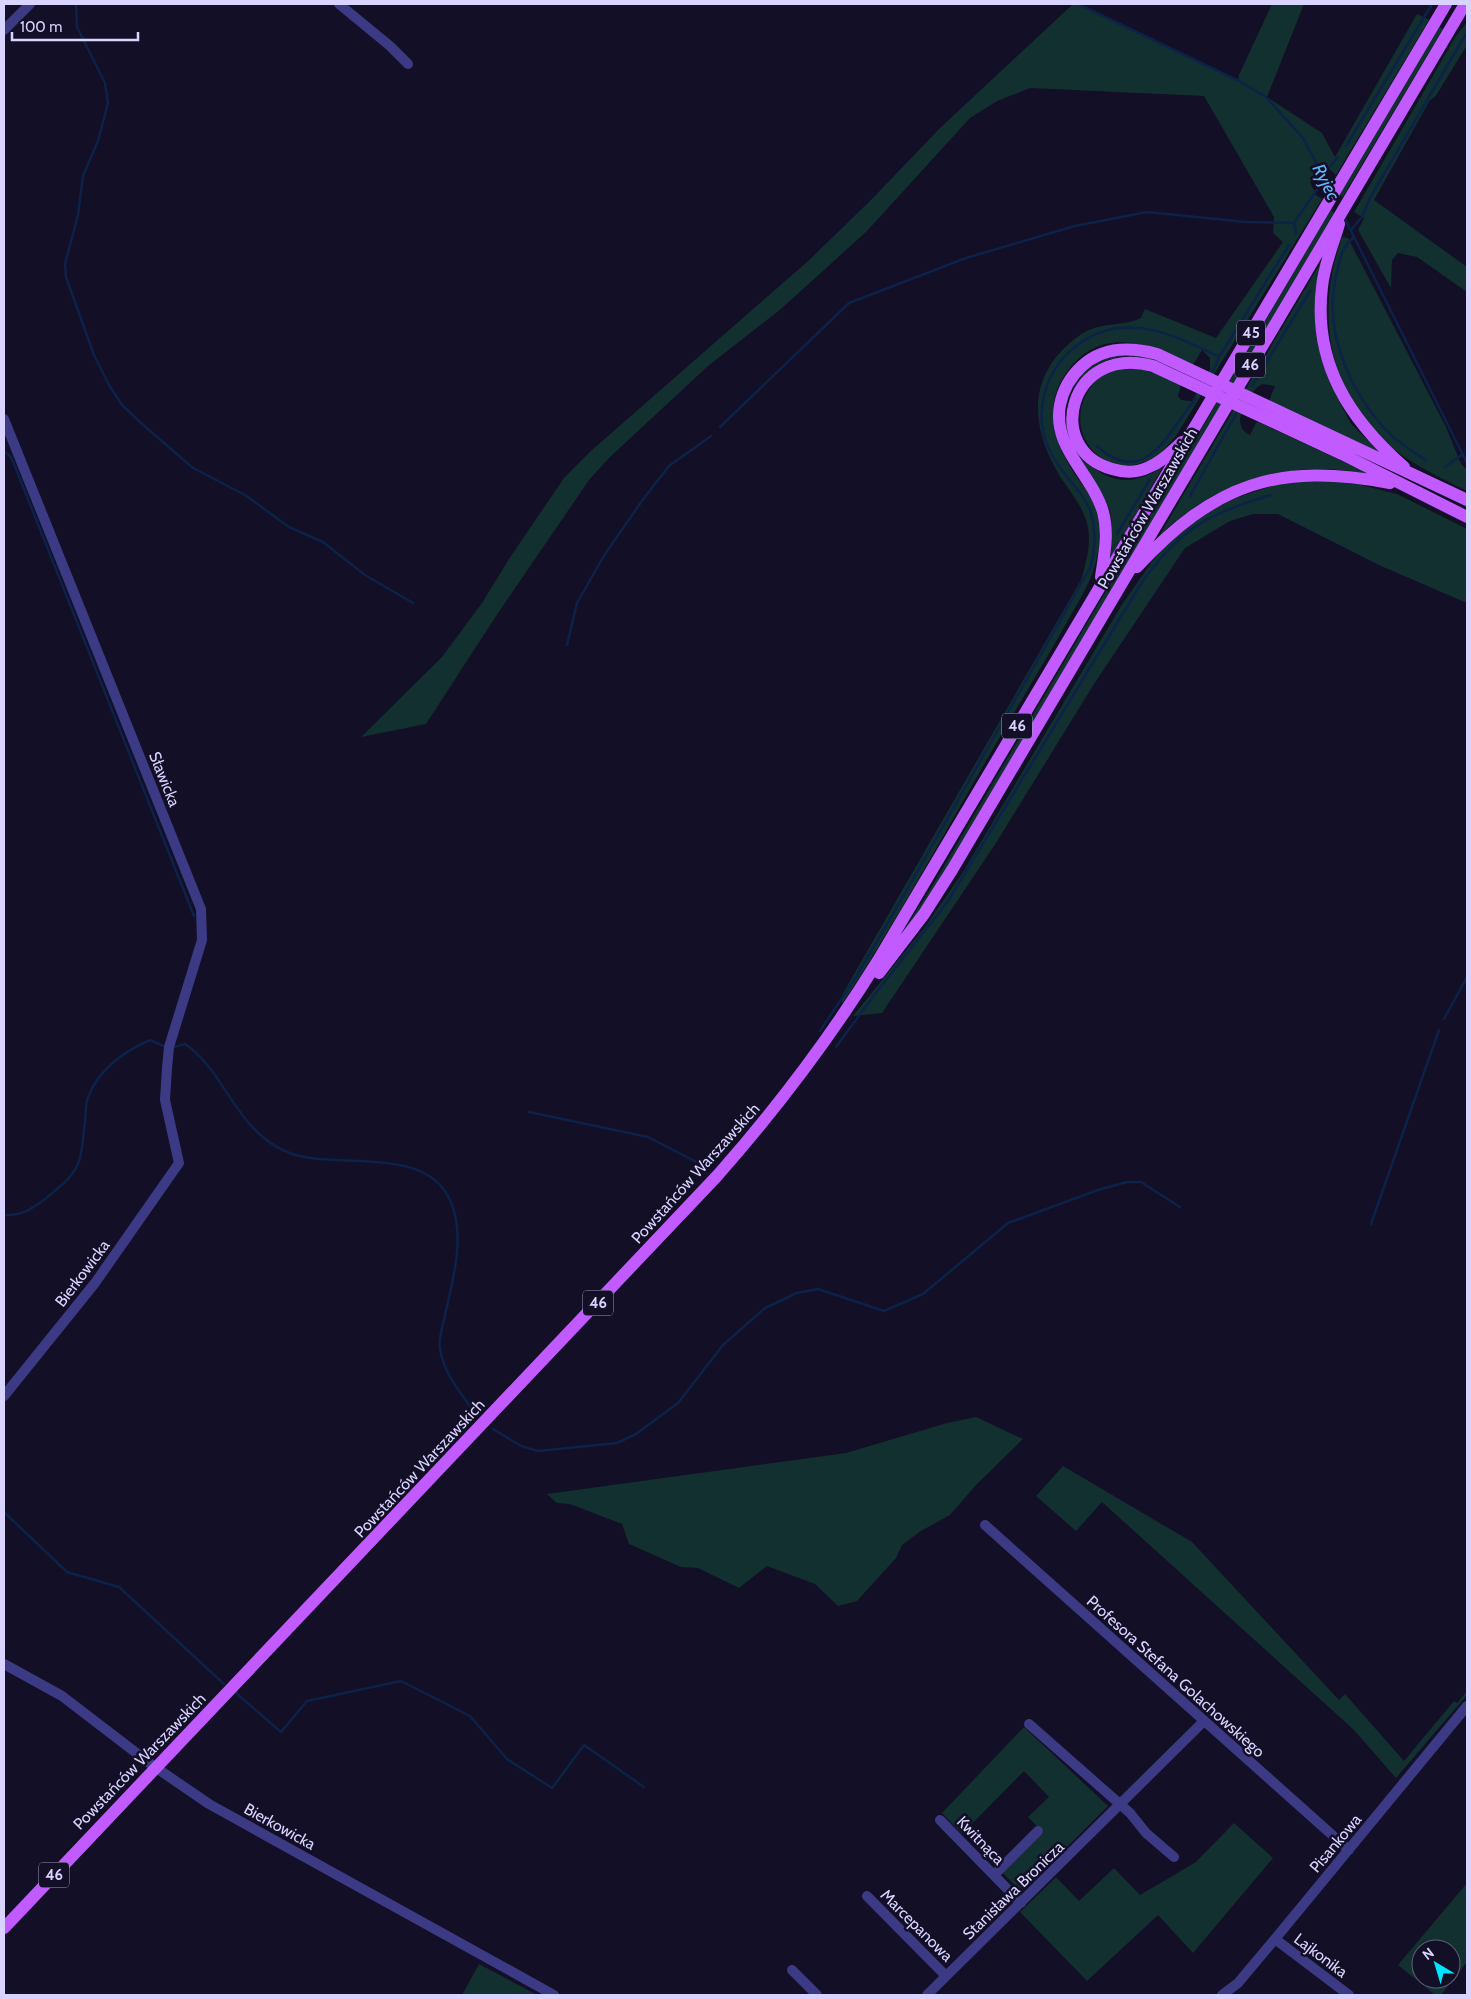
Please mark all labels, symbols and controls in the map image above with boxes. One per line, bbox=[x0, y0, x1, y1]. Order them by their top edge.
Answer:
scale bar bbox=[12, 10, 139, 42]
text: 100 m bbox=[20, 18, 62, 36]
water label: Ryjec bbox=[1308, 160, 1345, 204]
road number: 45 bbox=[1237, 320, 1265, 346]
road number: 46 bbox=[1235, 352, 1265, 378]
street label: Powstańców Warszawskich bbox=[1094, 424, 1201, 592]
road number: 46 bbox=[1002, 714, 1032, 738]
street label: Sławicka bbox=[145, 749, 184, 810]
street label: Powstańców Warszawskich bbox=[627, 1099, 764, 1248]
street label: Bierkowicka bbox=[51, 1236, 114, 1310]
road number: 46 bbox=[583, 1290, 613, 1316]
street label: Powstańców Warszawskich bbox=[350, 1395, 489, 1542]
street label: Profesora Stefana Golachowskiego bbox=[1083, 1591, 1269, 1761]
street label: Powstańców Warszawskich bbox=[69, 1689, 210, 1834]
street label: Bierkowicka bbox=[241, 1799, 319, 1854]
street label: Pisankowa bbox=[1305, 1810, 1366, 1876]
street label: Kwitnąca bbox=[953, 1812, 1009, 1869]
street label: Stanisława Bronicza bbox=[959, 1837, 1068, 1943]
road number: 46 bbox=[39, 1862, 69, 1888]
street label: Marcepanowa bbox=[877, 1885, 957, 1966]
street label: Lajkonika bbox=[1290, 1929, 1351, 1982]
north arrow bbox=[1411, 1939, 1461, 1989]
text: N bbox=[1419, 1944, 1437, 1964]

